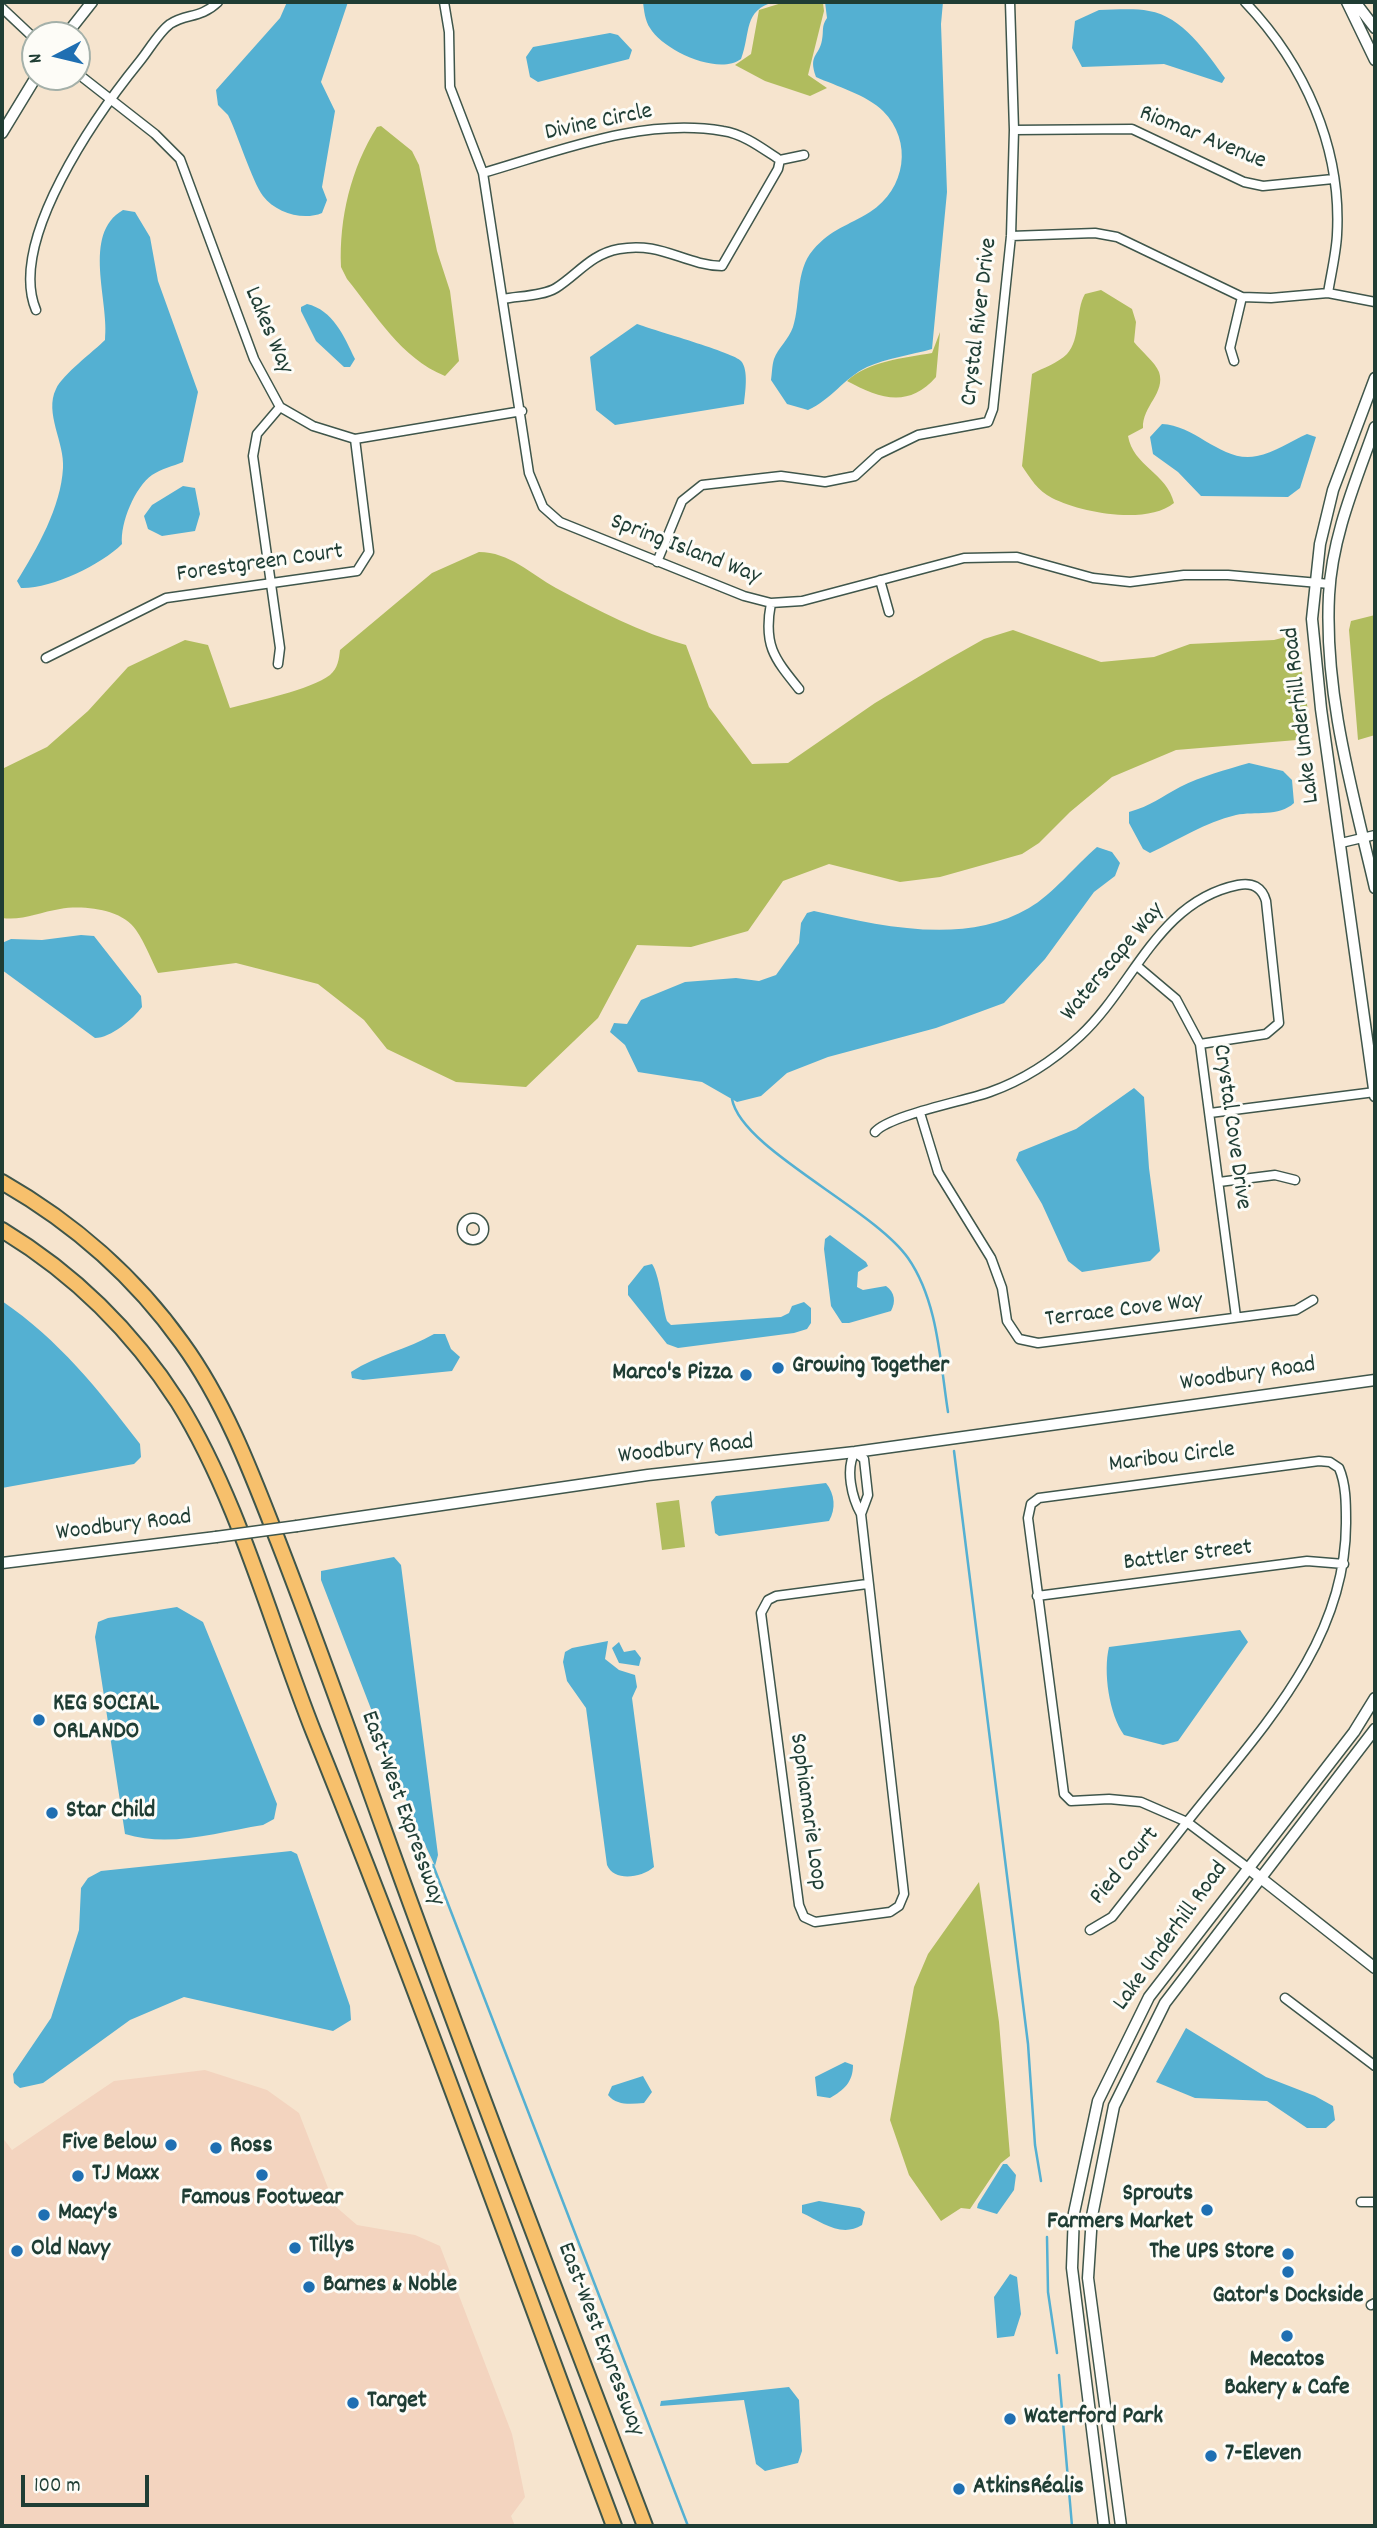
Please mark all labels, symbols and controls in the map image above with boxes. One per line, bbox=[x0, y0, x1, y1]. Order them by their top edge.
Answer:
north arrow bbox=[21, 21, 91, 91]
text: N bbox=[23, 52, 51, 65]
street label: Divine Circle bbox=[543, 99, 655, 149]
street label: Riomar Avenue bbox=[1134, 100, 1270, 178]
street label: Crystal River Drive bbox=[956, 236, 1006, 408]
street label: Lakes Way bbox=[236, 283, 298, 379]
street label: Spring Island Way bbox=[606, 509, 764, 593]
street label: Forestgreen Court bbox=[175, 539, 345, 591]
street label: Lake Underhill Road bbox=[1278, 625, 1328, 805]
street label: Waterscape Way bbox=[1056, 898, 1172, 1028]
street label: Crystal Cove Drive bbox=[1204, 1042, 1256, 1212]
street label: Terrace Cove Way bbox=[1044, 1288, 1204, 1336]
street label: Woodbury Road bbox=[1179, 1352, 1317, 1400]
place label: Growing Together bbox=[792, 1354, 949, 1382]
marker: Growing Together bbox=[770, 1360, 786, 1376]
place label: Marco's Pizza bbox=[612, 1361, 732, 1389]
marker: Marco's Pizza bbox=[738, 1367, 754, 1383]
street label: Woodbury Road bbox=[617, 1430, 755, 1472]
street label: Maribou Circle bbox=[1107, 1437, 1237, 1481]
street label: Woodbury Road bbox=[55, 1504, 193, 1550]
street label: Battler Street bbox=[1122, 1535, 1254, 1579]
place label: KEG SOCIAL ORLANDO bbox=[53, 1692, 159, 1748]
street label: East-West Expressway bbox=[352, 1708, 450, 1910]
marker: KEG SOCIAL ORLANDO bbox=[31, 1712, 47, 1728]
street label: Sophiamarie Loop bbox=[781, 1732, 831, 1892]
place label: Star Child bbox=[66, 1799, 155, 1827]
marker: Star Child bbox=[44, 1805, 60, 1821]
street label: Pied Court bbox=[1085, 1822, 1167, 1912]
street label: Lake Underhill Road bbox=[1108, 1857, 1236, 2017]
place label: Five Below bbox=[62, 2131, 157, 2159]
place label: Ross bbox=[230, 2134, 273, 2162]
marker: Five Below bbox=[163, 2137, 179, 2153]
marker: Ross bbox=[208, 2140, 224, 2156]
place label: TJ Maxx bbox=[92, 2162, 159, 2190]
marker: Famous Footwear bbox=[254, 2167, 270, 2183]
marker: TJ Maxx bbox=[70, 2168, 86, 2184]
place label: Sprouts Farmers Market bbox=[1047, 2182, 1193, 2238]
place label: Famous Footwear bbox=[181, 2186, 343, 2214]
place label: Macy's bbox=[58, 2201, 118, 2229]
marker: Sprouts Farmers Market bbox=[1199, 2202, 1215, 2218]
marker: Macy's bbox=[36, 2207, 52, 2223]
place label: Tillys bbox=[309, 2234, 354, 2262]
place label: Old Navy bbox=[31, 2237, 110, 2265]
street label: East-West Expressway bbox=[549, 2239, 649, 2441]
marker: Tillys bbox=[287, 2240, 303, 2256]
place label: The UPS Store bbox=[1149, 2240, 1274, 2268]
marker: Old Navy bbox=[9, 2243, 25, 2259]
marker: The UPS Store bbox=[1280, 2246, 1296, 2262]
marker: Gator's Dockside bbox=[1280, 2264, 1296, 2280]
place label: Barnes & Noble bbox=[323, 2273, 457, 2301]
marker: Barnes & Noble bbox=[301, 2279, 317, 2295]
place label: Gator's Dockside bbox=[1212, 2284, 1364, 2312]
marker: Mecatos Bakery & Cafe bbox=[1279, 2328, 1295, 2344]
place label: Mecatos Bakery & Cafe bbox=[1224, 2348, 1350, 2404]
place label: Target bbox=[367, 2389, 427, 2417]
marker: Target bbox=[345, 2395, 361, 2411]
place label: Waterford Park bbox=[1024, 2405, 1163, 2433]
marker: Waterford Park bbox=[1002, 2411, 1018, 2427]
place label: 7-Eleven bbox=[1225, 2442, 1301, 2470]
marker: 7-Eleven bbox=[1203, 2448, 1219, 2464]
scale bar bbox=[24, 2462, 152, 2506]
text: 100 m bbox=[34, 2472, 81, 2502]
place label: AtkinsRéalis bbox=[973, 2475, 1084, 2503]
marker: AtkinsRéalis bbox=[951, 2481, 967, 2497]

